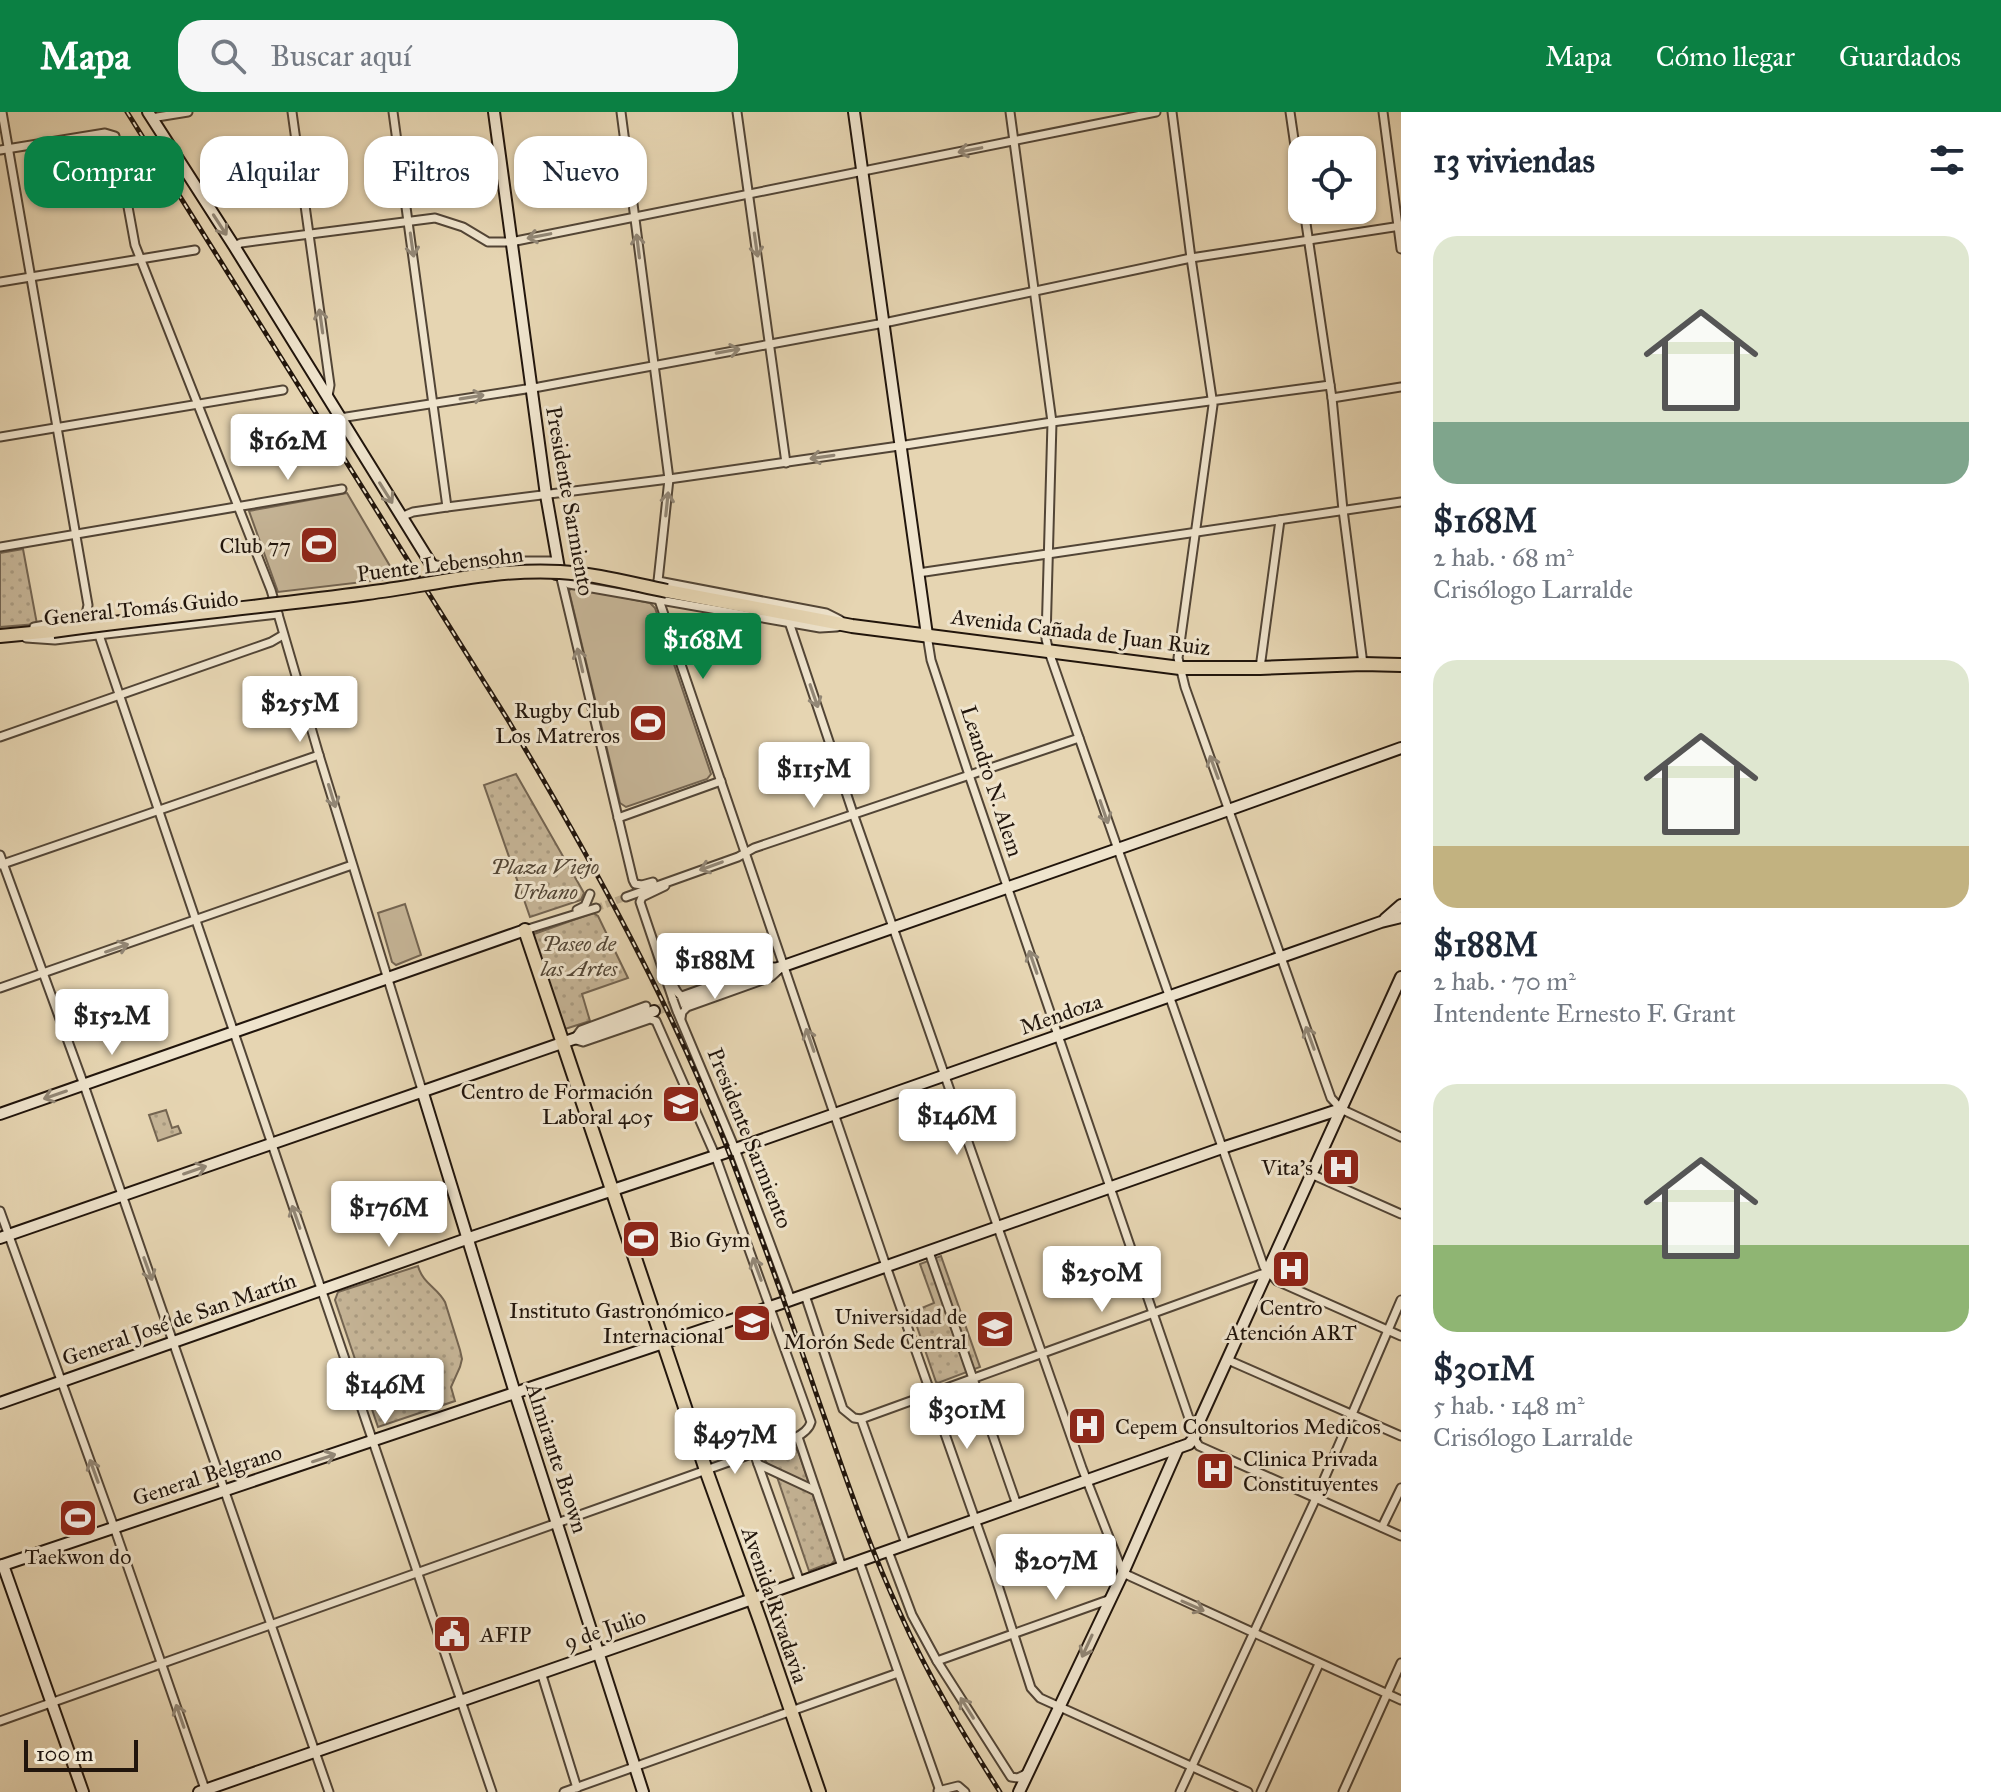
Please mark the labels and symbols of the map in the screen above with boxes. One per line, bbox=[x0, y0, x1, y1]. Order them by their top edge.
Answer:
one-way arrow bbox=[958, 143, 983, 158]
one-way arrow bbox=[212, 213, 229, 235]
one-way arrow bbox=[527, 230, 552, 245]
one-way arrow bbox=[404, 231, 419, 258]
one-way arrow bbox=[749, 232, 764, 257]
one-way arrow bbox=[631, 233, 646, 260]
one-way arrow bbox=[313, 309, 328, 334]
one-way arrow bbox=[715, 342, 740, 357]
one-way arrow bbox=[459, 389, 484, 404]
street label: Presidente Sarmiento bbox=[540, 404, 600, 598]
pin: $162M bbox=[232, 414, 344, 482]
one-way arrow bbox=[810, 450, 835, 465]
one-way arrow bbox=[379, 481, 395, 504]
one-way arrow bbox=[660, 491, 675, 518]
sports icon: Club 77 bbox=[298, 524, 340, 566]
place label: Club 77 bbox=[220, 532, 291, 559]
street label: Puente Lebensohn bbox=[355, 540, 525, 588]
street label: General Tomás Guido bbox=[42, 584, 240, 632]
street label: Avenida Cañada de Juan Ruiz bbox=[949, 603, 1212, 661]
pin: $168M bbox=[647, 613, 759, 681]
one-way arrow bbox=[572, 648, 587, 673]
pin: $255M bbox=[244, 676, 356, 744]
one-way arrow bbox=[807, 684, 822, 709]
place label: Rugby Club Los Matreros bbox=[495, 697, 620, 749]
sports icon: Rugby Club Los Matreros bbox=[627, 702, 669, 744]
street label: Leandro N. Alem bbox=[955, 702, 1029, 861]
pin: $115M bbox=[758, 742, 870, 810]
one-way arrow bbox=[1205, 755, 1220, 780]
one-way arrow bbox=[325, 783, 340, 808]
one-way arrow bbox=[1098, 799, 1113, 824]
park label: Plaza Viejo Urbano bbox=[491, 853, 599, 905]
one-way arrow bbox=[699, 860, 724, 875]
park label: Paseo de las Artes bbox=[540, 930, 618, 982]
pin: $188M bbox=[659, 933, 771, 1001]
one-way arrow bbox=[104, 940, 129, 955]
one-way arrow bbox=[1025, 950, 1039, 975]
street label: Mendoza bbox=[1016, 987, 1106, 1041]
pin: $152M bbox=[56, 989, 168, 1057]
one-way arrow bbox=[1302, 1026, 1316, 1051]
one-way arrow bbox=[801, 1028, 816, 1053]
street label: Presidente Sarmiento bbox=[702, 1044, 798, 1232]
place label: Centro de Formación Laboral 405 bbox=[461, 1078, 653, 1130]
school or university icon: Centro de Formación Laboral 405 bbox=[660, 1083, 702, 1125]
one-way arrow bbox=[43, 1088, 68, 1103]
pin: $146M bbox=[901, 1089, 1013, 1157]
hospital icon: Vita's bbox=[1320, 1146, 1362, 1188]
place label: Vita's bbox=[1260, 1154, 1313, 1181]
one-way arrow bbox=[182, 1162, 207, 1176]
pin: $176M bbox=[333, 1181, 445, 1249]
one-way arrow bbox=[288, 1205, 303, 1230]
sports icon: Bio Gym bbox=[620, 1218, 662, 1260]
place label: Bio Gym bbox=[669, 1226, 751, 1253]
pin: $250M bbox=[1046, 1246, 1158, 1314]
hospital icon: Centro Atención ART bbox=[1270, 1248, 1312, 1290]
one-way arrow bbox=[141, 1256, 156, 1281]
one-way arrow bbox=[749, 1257, 763, 1282]
street label: General José de San Martín bbox=[58, 1266, 300, 1372]
place label: Centro Atención ART bbox=[1224, 1294, 1357, 1346]
place label: Instituto Gastronómico Internacional bbox=[509, 1297, 724, 1349]
school or university icon: Instituto Gastronómico Internacional bbox=[731, 1302, 773, 1344]
place label: Universidad de Morón Sede Central bbox=[783, 1303, 967, 1355]
school or university icon: Universidad de Morón Sede Central bbox=[974, 1308, 1016, 1350]
pin: $146M bbox=[329, 1358, 441, 1426]
street label: Almirante Brown bbox=[520, 1379, 594, 1537]
pin: $301M bbox=[911, 1383, 1023, 1451]
hospital icon: Cepem Consultorios Medicos bbox=[1066, 1405, 1108, 1447]
pin: $497M bbox=[679, 1408, 791, 1476]
place label: Cepem Consultorios Medicos bbox=[1115, 1413, 1381, 1440]
street label: General Belgrano bbox=[129, 1438, 285, 1512]
place label: Clinica Privada Constituyentes bbox=[1243, 1445, 1379, 1497]
one-way arrow bbox=[312, 1449, 337, 1464]
hospital icon: Clinica Privada Constituyentes bbox=[1194, 1450, 1236, 1492]
one-way arrow bbox=[85, 1459, 100, 1484]
sports icon: Taekwon do bbox=[57, 1497, 99, 1539]
street label: Avenida Rivadavia bbox=[735, 1522, 815, 1687]
pin: $207M bbox=[1000, 1534, 1112, 1602]
place label: Taekwon do bbox=[25, 1543, 131, 1570]
one-way arrow bbox=[1181, 1599, 1205, 1614]
street label: 9 de Julio bbox=[561, 1602, 649, 1656]
public building icon: AFIP bbox=[431, 1613, 473, 1655]
place label: AFIP bbox=[479, 1621, 532, 1648]
one-way arrow bbox=[1079, 1634, 1094, 1658]
one-way arrow bbox=[959, 1697, 975, 1720]
one-way arrow bbox=[171, 1704, 186, 1729]
scale bar bbox=[24, 1736, 138, 1772]

